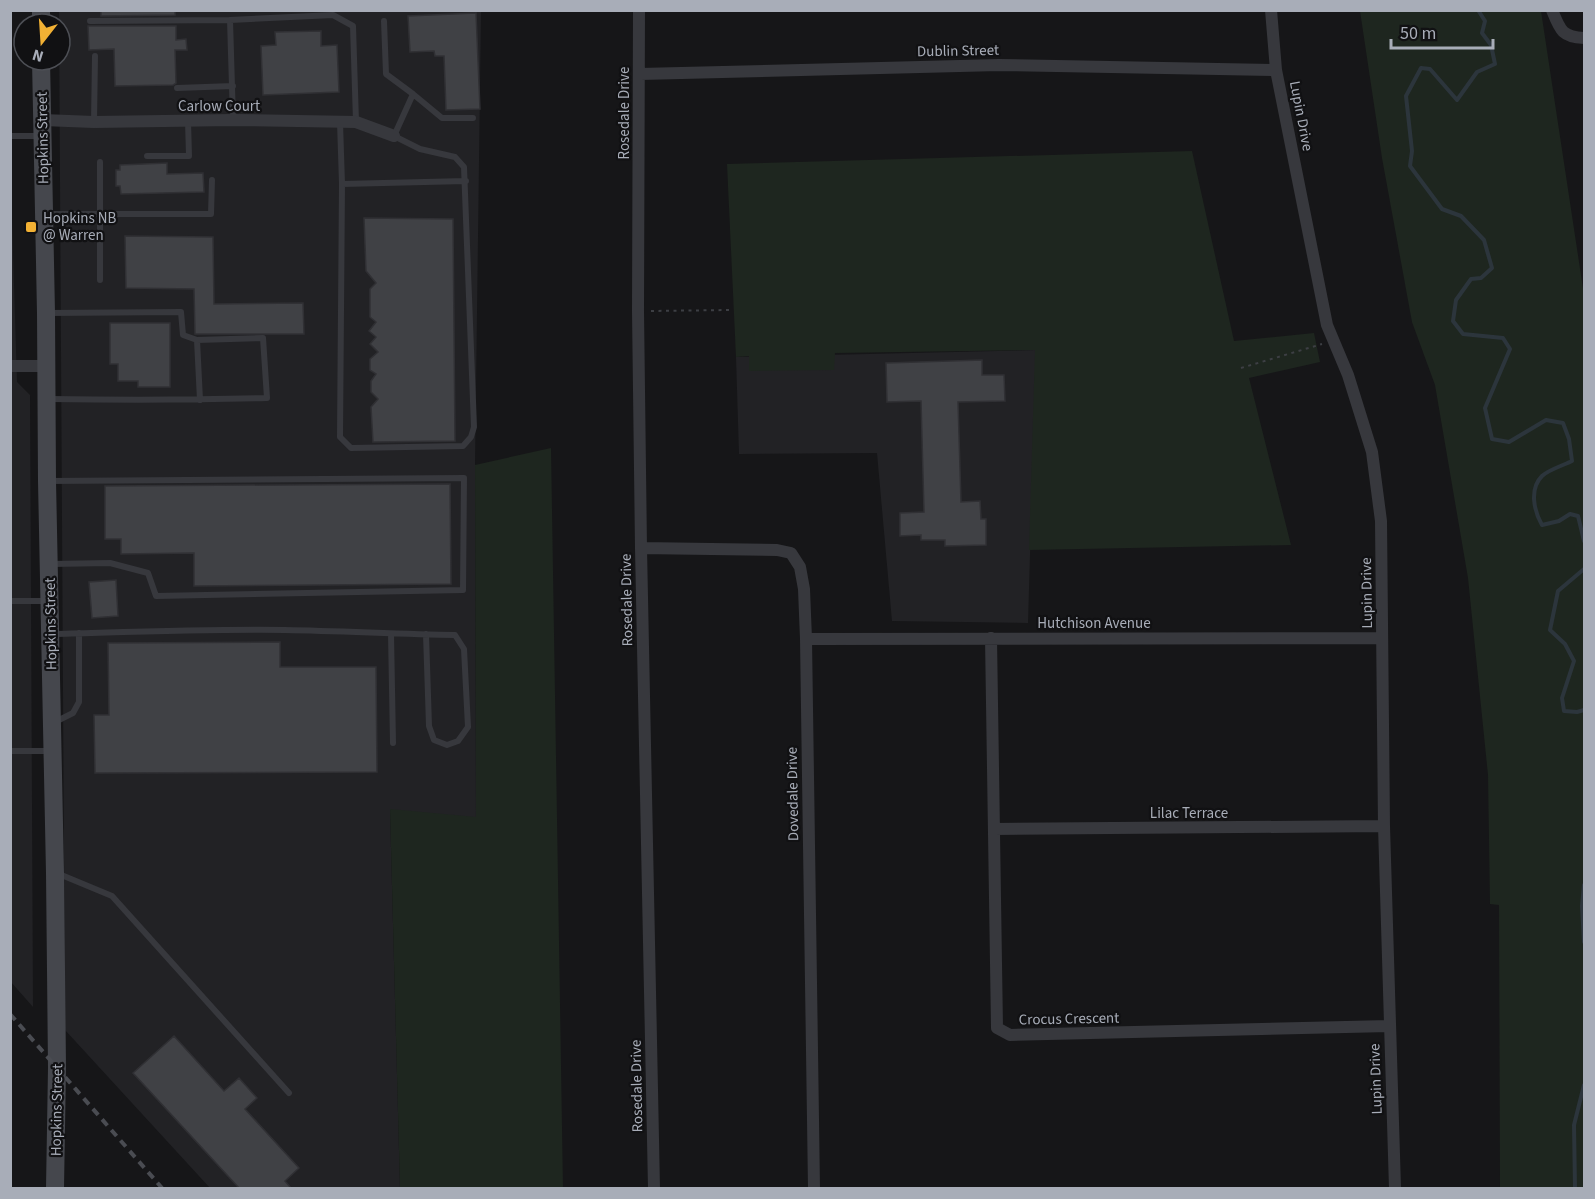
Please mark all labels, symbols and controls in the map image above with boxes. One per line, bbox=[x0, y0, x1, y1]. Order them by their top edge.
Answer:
north arrow bbox=[12, 12, 72, 72]
scale bar bbox=[1391, 12, 1493, 50]
text: 50 m bbox=[1400, 21, 1436, 46]
street label: Dublin Street bbox=[917, 40, 999, 62]
text: N bbox=[30, 43, 46, 67]
street label: Rosedale Drive bbox=[614, 67, 635, 159]
street label: Lupin Drive bbox=[1284, 79, 1318, 153]
street label: Hopkins Street bbox=[32, 92, 54, 184]
street label: Carlow Court bbox=[178, 96, 260, 117]
place label: Hopkins NB @ Warren bbox=[43, 208, 117, 246]
marker: Hopkins NB @ Warren bbox=[24, 220, 38, 234]
street label: Rosedale Drive bbox=[616, 553, 638, 647]
street label: Lupin Drive bbox=[1356, 557, 1378, 629]
street label: Hopkins Street bbox=[40, 578, 62, 670]
street label: Hutchison Avenue bbox=[1037, 613, 1151, 634]
street label: Dovedale Drive bbox=[782, 747, 804, 841]
street label: Lilac Terrace bbox=[1150, 803, 1228, 824]
street label: Crocus Crescent bbox=[1019, 1008, 1119, 1030]
street label: Rosedale Drive bbox=[626, 1039, 648, 1133]
street label: Lupin Drive bbox=[1364, 1043, 1388, 1115]
street label: Hopkins Street bbox=[46, 1064, 68, 1156]

